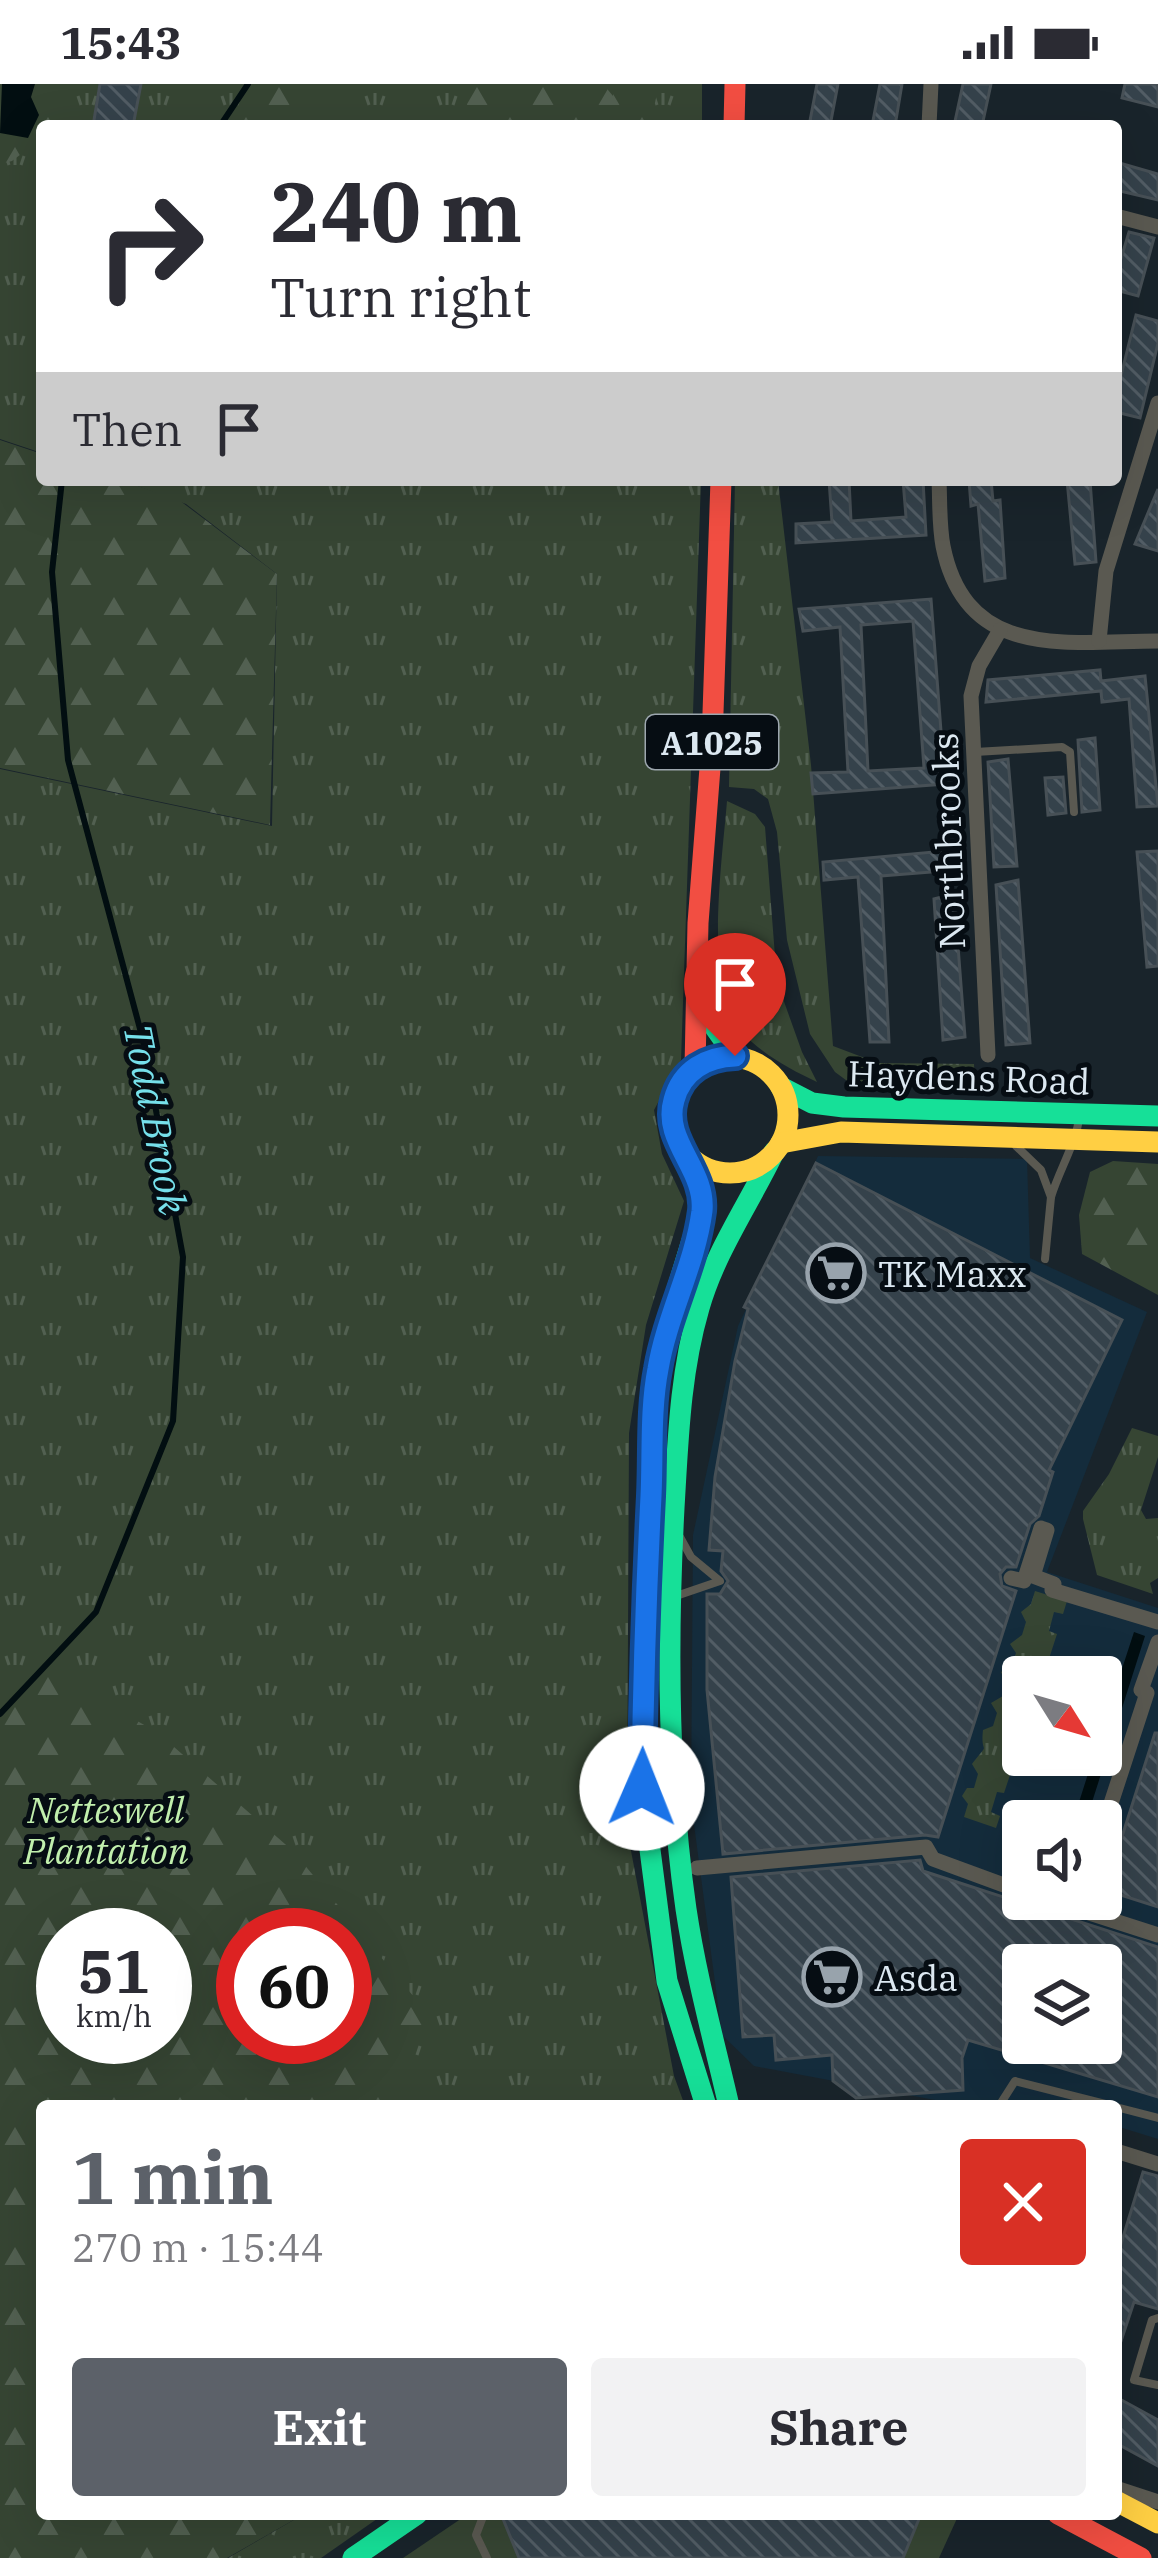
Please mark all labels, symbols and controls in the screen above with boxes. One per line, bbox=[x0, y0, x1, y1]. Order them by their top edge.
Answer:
text: 15:43 bbox=[60, 13, 182, 71]
text: 240 m bbox=[270, 156, 522, 265]
icon: right bbox=[72, 168, 228, 324]
text: Turn right bbox=[270, 262, 532, 332]
icon: arrive bbox=[206, 396, 272, 462]
text: Then bbox=[72, 400, 182, 458]
road number: A1025 bbox=[646, 715, 778, 769]
street label: Northbrooks bbox=[921, 732, 975, 950]
pin bbox=[684, 933, 786, 1056]
icon: arrive bbox=[702, 951, 768, 1017]
water label: Todd Brook bbox=[113, 1020, 199, 1219]
street label: Haydens Road bbox=[847, 1049, 1091, 1105]
supermarket icon: TK Maxx bbox=[805, 1242, 867, 1304]
place label: TK Maxx bbox=[878, 1250, 1027, 1297]
north arrow bbox=[1002, 1656, 1122, 1776]
map controls bbox=[1002, 1656, 1122, 2064]
position arrow bbox=[579, 1725, 705, 1851]
park label: Netteswell Plantation bbox=[23, 1786, 189, 1874]
button: sound bbox=[1002, 1800, 1122, 1920]
speed limit sign: 60 bbox=[216, 1908, 372, 2064]
text: 51 bbox=[78, 1931, 150, 2010]
button: layers bbox=[1002, 1944, 1122, 2064]
supermarket icon: Asda bbox=[801, 1946, 863, 2008]
place label: Asda bbox=[874, 1954, 958, 2001]
text: km/h bbox=[76, 1996, 152, 2035]
text: 1 min bbox=[72, 2130, 274, 2224]
button: close bbox=[960, 2139, 1086, 2265]
text: 270 m · 15:44 bbox=[72, 2222, 324, 2273]
button: Exit bbox=[72, 2358, 567, 2496]
button: Share bbox=[591, 2358, 1086, 2496]

